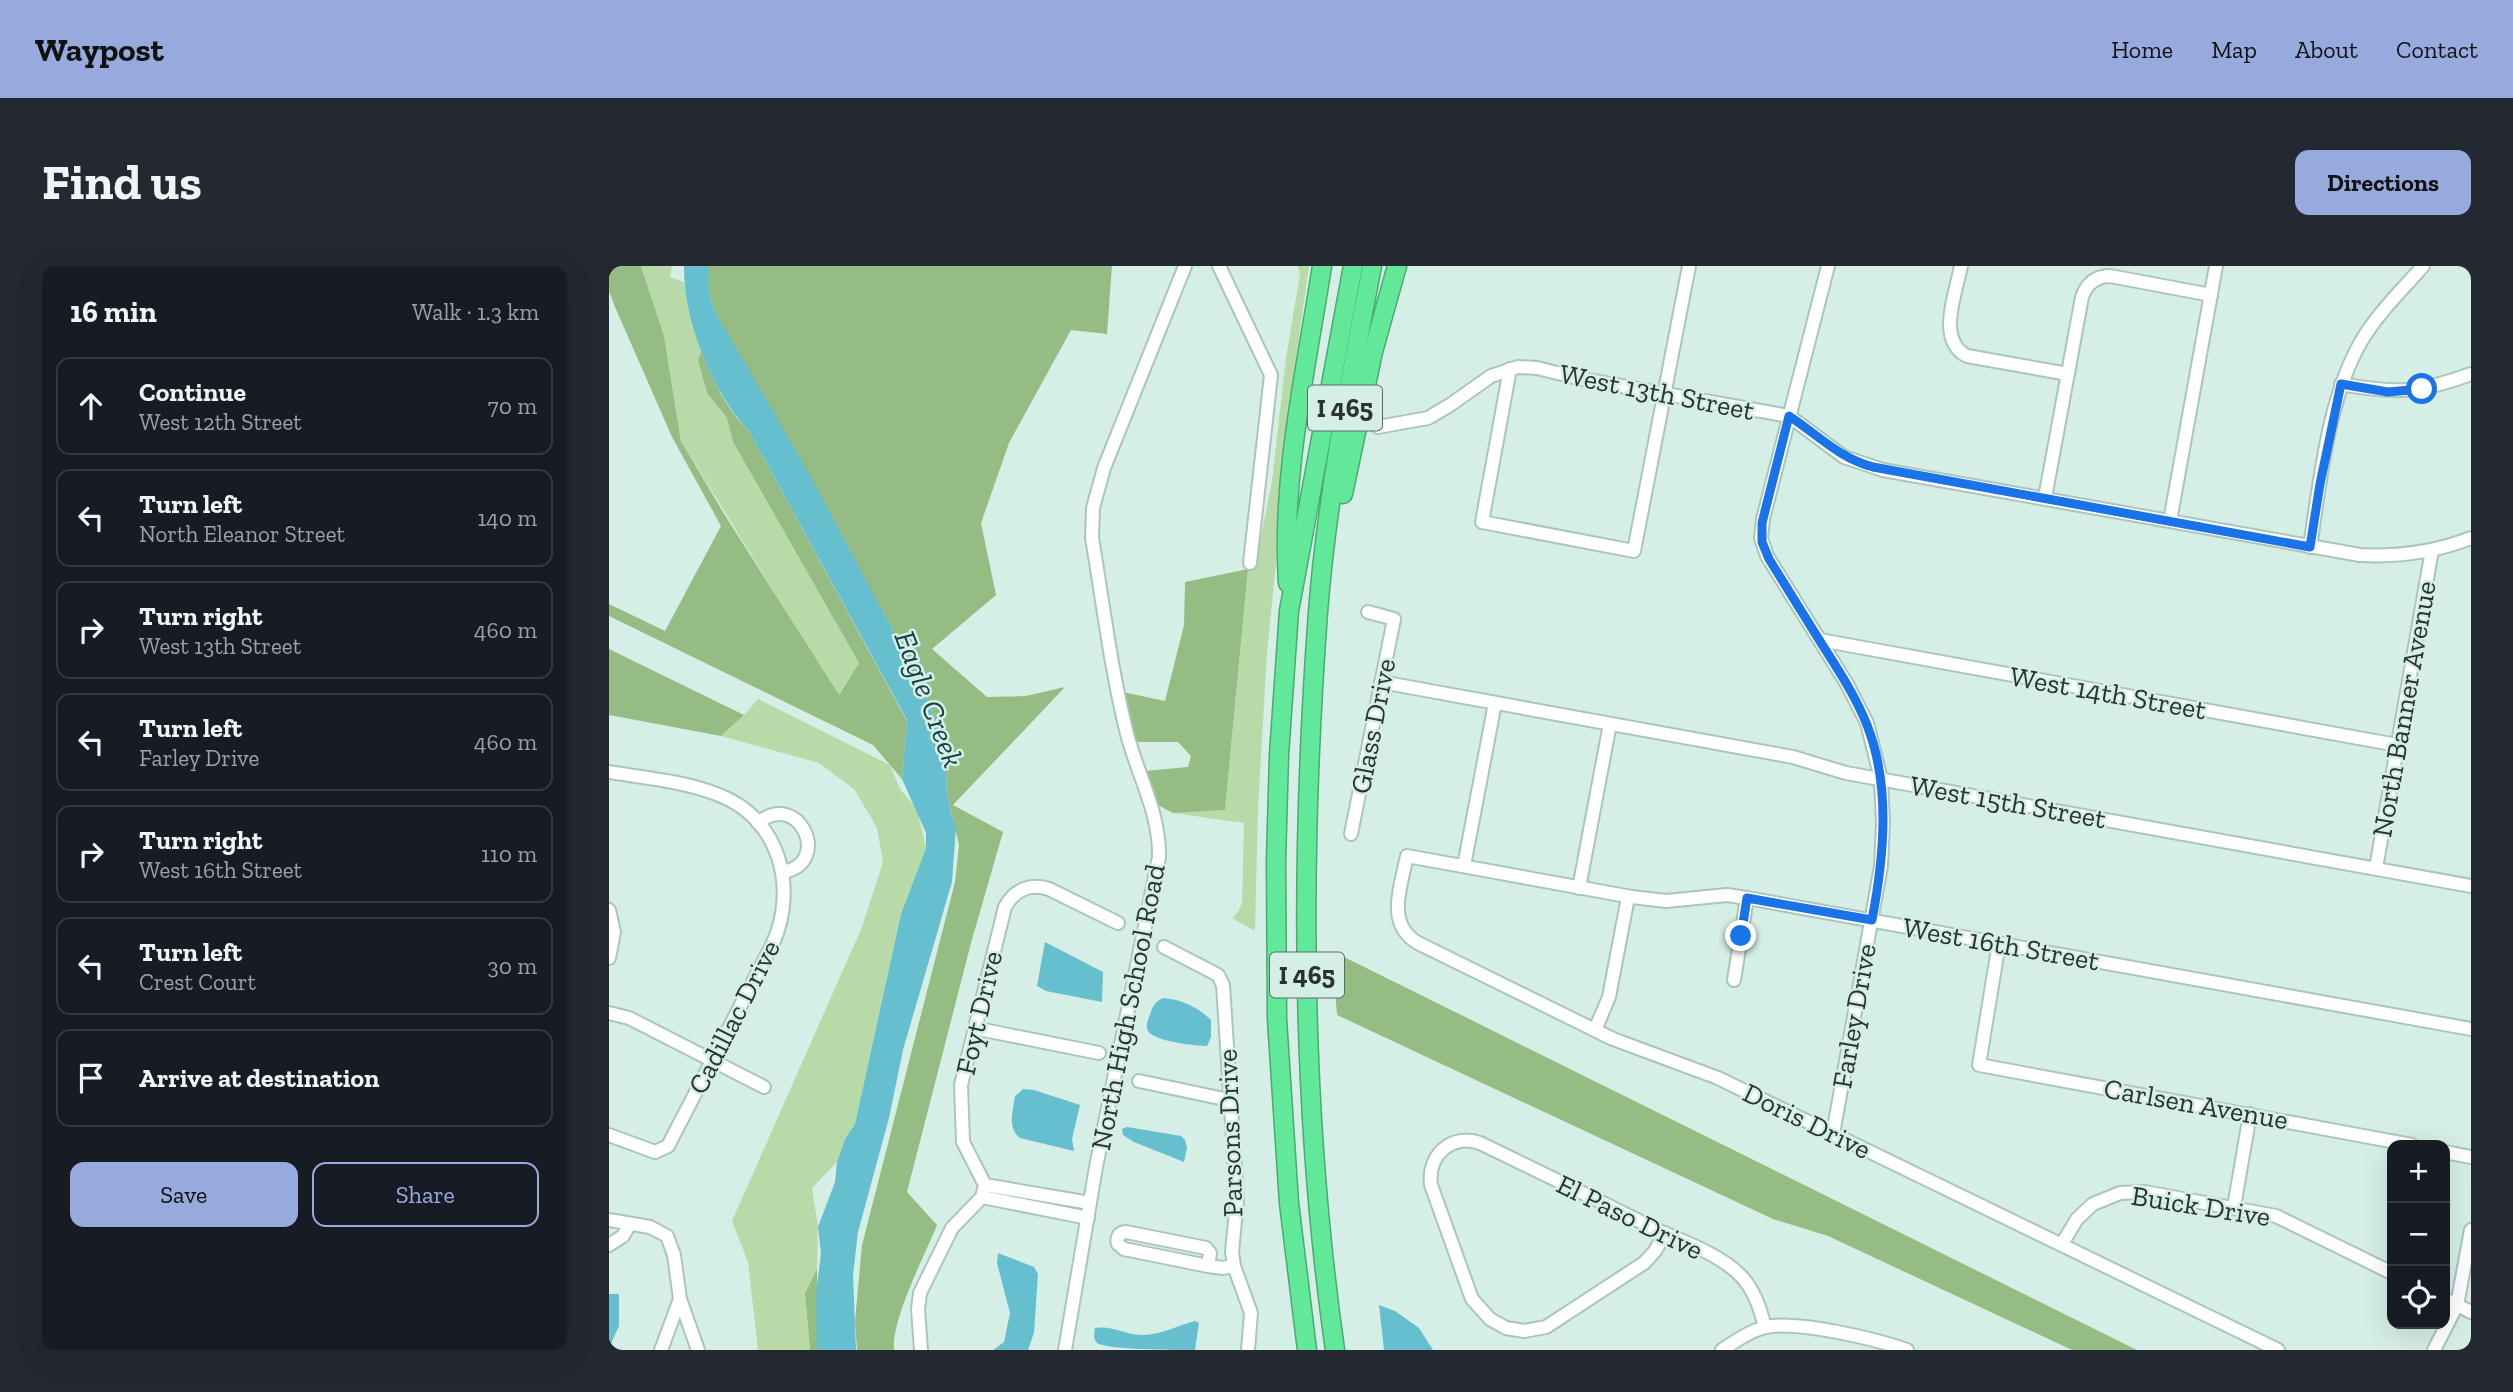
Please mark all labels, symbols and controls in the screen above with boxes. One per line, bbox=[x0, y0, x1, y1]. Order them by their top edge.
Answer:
text: Waypost bbox=[35, 30, 164, 69]
text: Home bbox=[2111, 35, 2173, 64]
text: Map bbox=[2211, 35, 2257, 64]
text: About bbox=[2295, 35, 2358, 64]
text: Contact bbox=[2396, 35, 2478, 64]
button: Directions bbox=[2295, 150, 2471, 215]
text: Find us bbox=[42, 153, 202, 212]
text: 16 min bbox=[70, 294, 157, 330]
text: Walk · 1.3 km bbox=[412, 298, 539, 326]
street label: West 13th Street bbox=[1557, 357, 1758, 427]
route start bbox=[2406, 373, 2437, 404]
text: Continue bbox=[139, 376, 246, 408]
road number: I 465 bbox=[1308, 385, 1382, 430]
icon: ahead bbox=[72, 387, 110, 425]
text: 70 m bbox=[488, 392, 537, 420]
text: West 12th Street bbox=[139, 408, 302, 436]
text: Turn left bbox=[139, 488, 242, 520]
icon: left bbox=[72, 499, 110, 537]
text: 140 m bbox=[477, 504, 537, 532]
text: North Eleanor Street bbox=[139, 520, 345, 548]
street label: North Banner Avenue bbox=[2365, 578, 2443, 840]
text: Turn right bbox=[139, 600, 262, 632]
icon: right bbox=[72, 611, 110, 649]
text: 460 m bbox=[474, 616, 537, 644]
water label: Eagle Creek bbox=[887, 626, 971, 772]
text: West 13th Street bbox=[139, 632, 301, 660]
street label: Glass Drive bbox=[1344, 656, 1402, 796]
street label: West 14th Street bbox=[2007, 659, 2209, 727]
text: Turn left bbox=[139, 712, 242, 744]
icon: left bbox=[72, 723, 110, 761]
text: 460 m bbox=[474, 728, 537, 756]
text: Farley Drive bbox=[139, 744, 259, 772]
street label: West 15th Street bbox=[1908, 769, 2109, 836]
text: Turn right bbox=[139, 824, 262, 856]
icon: right bbox=[72, 835, 110, 873]
text: 110 m bbox=[481, 840, 537, 868]
text: West 16th Street bbox=[139, 856, 302, 884]
street label: North High School Road bbox=[1084, 861, 1172, 1153]
street label: West 16th Street bbox=[1900, 911, 2102, 978]
route end bbox=[1725, 920, 1756, 951]
street label: Cadillac Drive bbox=[681, 934, 787, 1100]
text: Turn left bbox=[139, 936, 242, 968]
street label: Farley Drive bbox=[1825, 941, 1883, 1091]
icon: left bbox=[72, 947, 110, 985]
street label: Foyt Drive bbox=[949, 948, 1009, 1078]
text: 30 m bbox=[487, 952, 537, 980]
road number: I 465 bbox=[1270, 953, 1344, 998]
text: Crest Court bbox=[139, 968, 256, 996]
street label: Parsons Drive bbox=[1211, 1048, 1249, 1218]
icon: arrive bbox=[72, 1059, 110, 1097]
text: Arrive at destination bbox=[139, 1062, 379, 1094]
street label: Carlsen Avenue bbox=[2101, 1072, 2291, 1136]
street label: Doris Drive bbox=[1738, 1076, 1876, 1166]
map controls bbox=[2387, 1140, 2450, 1329]
button: + bbox=[2387, 1140, 2450, 1203]
button: Save bbox=[70, 1162, 298, 1227]
button: Share bbox=[312, 1162, 539, 1227]
street label: El Paso Drive bbox=[1551, 1167, 1709, 1267]
street label: Buick Drive bbox=[2129, 1179, 2273, 1233]
button: − bbox=[2387, 1203, 2450, 1266]
button: locate bbox=[2387, 1266, 2450, 1329]

